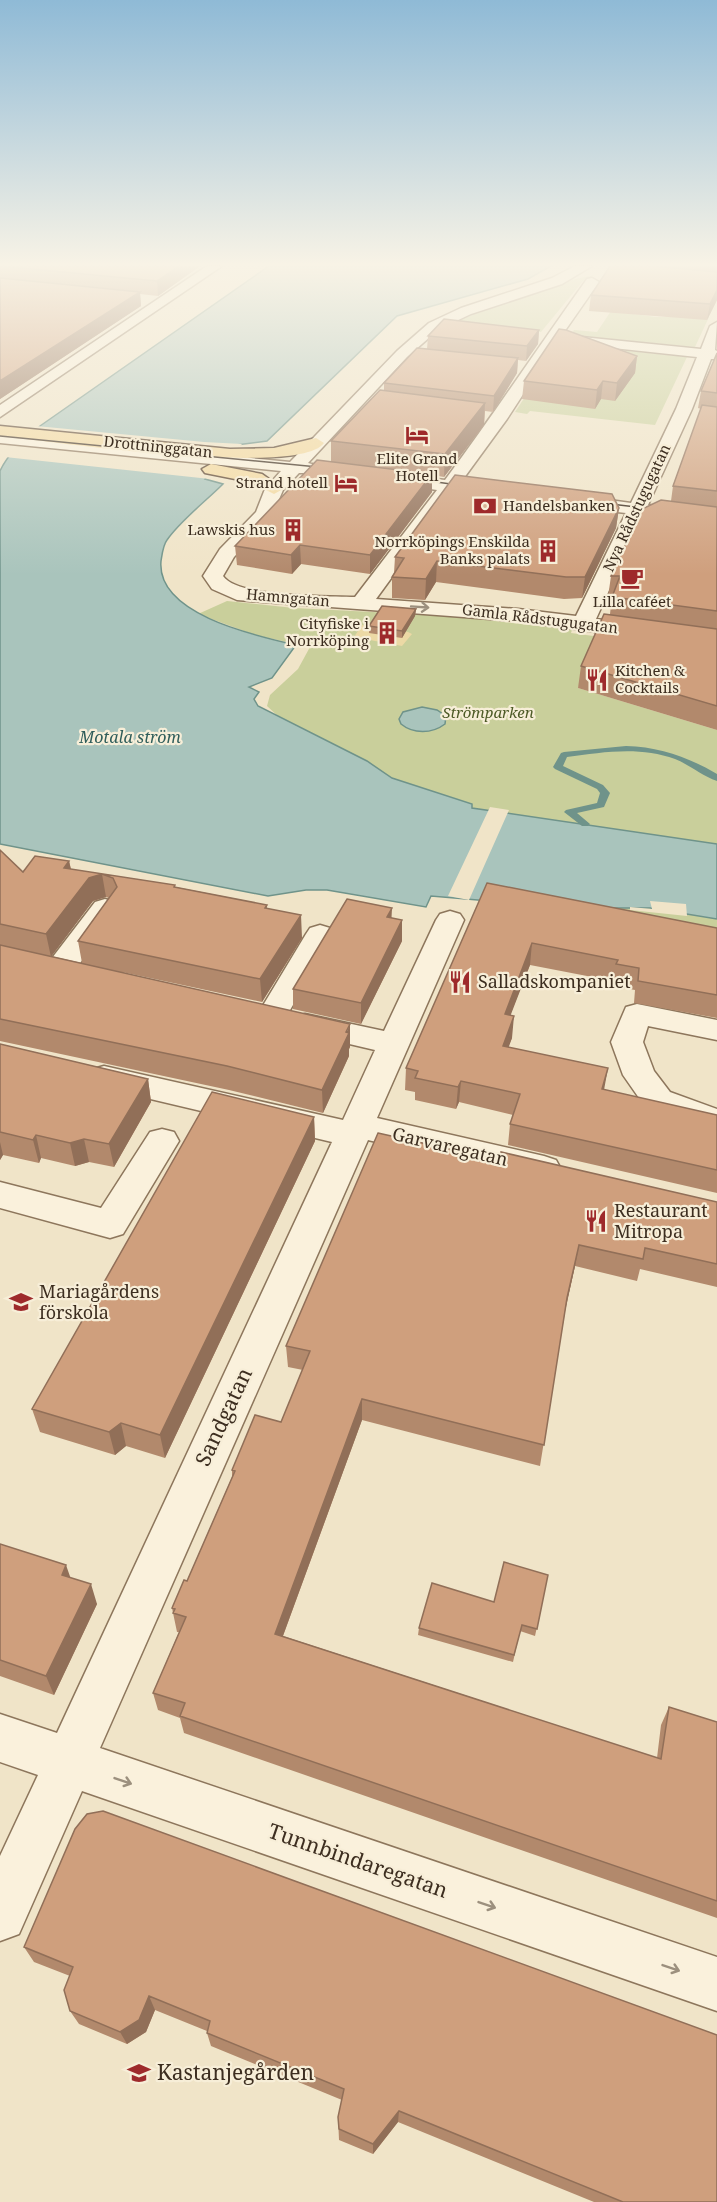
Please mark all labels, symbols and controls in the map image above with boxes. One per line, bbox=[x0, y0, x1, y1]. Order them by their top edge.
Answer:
hotel icon: Elite Grand Hotell bbox=[404, 422, 430, 448]
street label: Drottninggatan bbox=[103, 430, 214, 462]
street label: Nya Rådstugugatan bbox=[598, 440, 675, 575]
place label: Elite Grand Hotell bbox=[377, 448, 457, 485]
hotel icon: Strand hotell bbox=[333, 470, 359, 496]
place label: Strand hotell bbox=[236, 472, 328, 492]
bank icon: Handelsbanken bbox=[472, 493, 498, 519]
place label: Handelsbanken bbox=[503, 495, 615, 515]
building icon: Lawskis hus bbox=[280, 517, 306, 543]
place label: Lawskis hus bbox=[187, 519, 275, 539]
place label: Norrköpings Enskilda Banks palats bbox=[375, 531, 530, 568]
building icon: Norrköpings Enskilda Banks palats bbox=[535, 538, 561, 564]
cafe icon: Lilla caféet bbox=[619, 565, 645, 591]
street label: Hamngatan bbox=[245, 583, 331, 611]
place label: Lilla caféet bbox=[593, 591, 671, 611]
street label: Gamla Rådstugugatan bbox=[461, 599, 620, 638]
one-way arrow bbox=[409, 601, 429, 612]
place label: Cityfiske i Norrköping bbox=[286, 613, 369, 650]
building icon: Cityfiske i Norrköping bbox=[374, 620, 400, 646]
place label: Kitchen & Cocktails bbox=[615, 660, 685, 697]
restaurant icon: Kitchen & Cocktails bbox=[584, 667, 610, 693]
park label: Strömparken bbox=[442, 702, 534, 722]
water label: Motala ström bbox=[78, 726, 181, 748]
restaurant icon: Salladskompaniet bbox=[447, 969, 473, 995]
place label: Salladskompaniet bbox=[478, 969, 630, 993]
street label: Garvaregatan bbox=[390, 1121, 511, 1171]
place label: Restaurant Mitropa bbox=[614, 1198, 708, 1243]
restaurant icon: Restaurant Mitropa bbox=[583, 1208, 609, 1234]
place label: Mariagårdens förskola bbox=[39, 1279, 159, 1324]
school or university icon: Mariagårdens förskola bbox=[8, 1289, 34, 1315]
street label: Sandgatan bbox=[188, 1363, 258, 1470]
one-way arrow bbox=[113, 1776, 132, 1787]
street label: Tunnbindaregatan bbox=[265, 1816, 452, 1904]
one-way arrow bbox=[477, 1900, 496, 1911]
one-way arrow bbox=[661, 1963, 680, 1974]
place label: Kastanjegården bbox=[157, 2058, 314, 2086]
school or university icon: Kastanjegården bbox=[126, 2060, 152, 2086]

